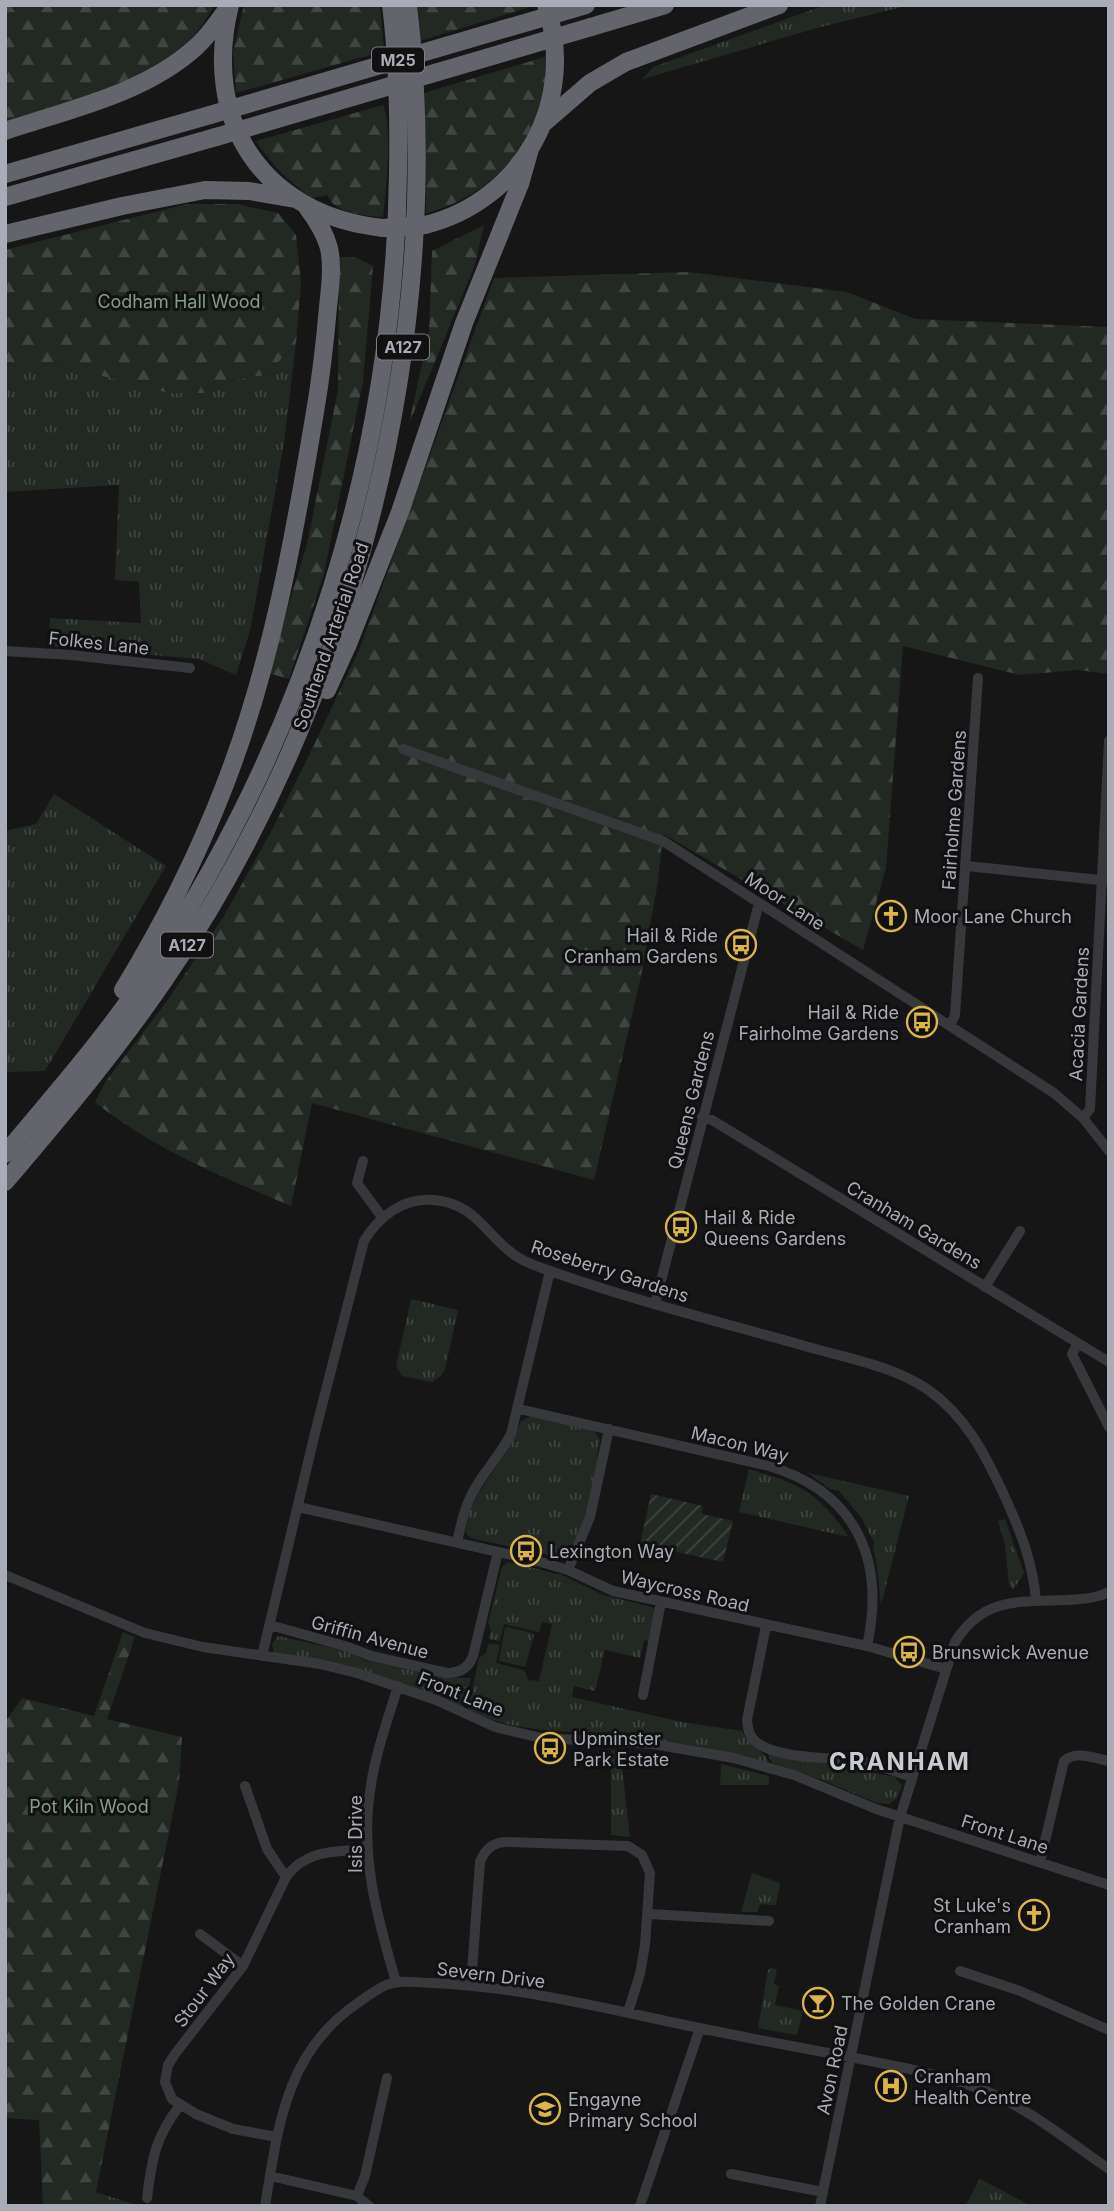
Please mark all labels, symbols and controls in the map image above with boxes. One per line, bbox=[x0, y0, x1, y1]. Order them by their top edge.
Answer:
road number: M25 bbox=[372, 48, 424, 72]
park label: Codham Hall Wood bbox=[97, 291, 261, 312]
road number: A127 bbox=[377, 334, 429, 360]
street label: Southend Arterial Road bbox=[289, 540, 373, 732]
street label: Folkes Lane bbox=[48, 627, 150, 659]
street label: Fairholme Gardens bbox=[938, 729, 970, 891]
street label: Moor Lane bbox=[741, 867, 829, 935]
church icon: Moor Lane Church bbox=[874, 899, 908, 933]
place label: Moor Lane Church bbox=[914, 906, 1072, 927]
place label: Hail & Ride Cranham Gardens bbox=[564, 925, 718, 967]
bus stop icon: Hail & Ride Cranham Gardens bbox=[724, 928, 758, 962]
road number: A127 bbox=[161, 932, 213, 958]
street label: Acacia Gardens bbox=[1065, 946, 1093, 1082]
place label: Hail & Ride Fairholme Gardens bbox=[739, 1002, 899, 1044]
bus stop icon: Hail & Ride Fairholme Gardens bbox=[905, 1005, 939, 1039]
street label: Queens Gardens bbox=[664, 1028, 718, 1172]
street label: Cranham Gardens bbox=[843, 1176, 985, 1274]
place label: Hail & Ride Queens Gardens bbox=[704, 1207, 846, 1249]
bus stop icon: Hail & Ride Queens Gardens bbox=[664, 1210, 698, 1244]
street label: Roseberry Gardens bbox=[528, 1236, 692, 1306]
street label: Macon Way bbox=[689, 1422, 791, 1466]
bus stop icon: Lexington Way bbox=[509, 1534, 543, 1568]
place label: Lexington Way bbox=[549, 1541, 674, 1562]
street label: Waycross Road bbox=[619, 1566, 751, 1616]
street label: Griffin Avenue bbox=[309, 1611, 431, 1663]
bus stop icon: Brunswick Avenue bbox=[892, 1635, 926, 1669]
place label: Brunswick Avenue bbox=[932, 1642, 1089, 1663]
street label: Front Lane bbox=[415, 1667, 507, 1721]
place label: Upminster Park Estate bbox=[573, 1728, 669, 1770]
bus stop icon: Upminster Park Estate bbox=[533, 1731, 567, 1765]
district label: CRANHAM bbox=[829, 1747, 971, 1776]
street label: Isis Drive bbox=[345, 1795, 366, 1873]
park label: Pot Kiln Wood bbox=[29, 1796, 149, 1817]
street label: Front Lane bbox=[959, 1810, 1051, 1858]
place label: St Luke's Cranham bbox=[933, 1895, 1011, 1937]
church icon: St Luke's Cranham bbox=[1017, 1898, 1051, 1932]
street label: Stour Way bbox=[169, 1949, 239, 2031]
street label: Severn Drive bbox=[435, 1958, 547, 1992]
bar icon: The Golden Crane bbox=[801, 1986, 835, 2020]
place label: The Golden Crane bbox=[841, 1993, 996, 2014]
street label: Avon Road bbox=[812, 2023, 852, 2117]
place label: Cranham Health Centre bbox=[914, 2066, 1032, 2108]
hospital icon: Cranham Health Centre bbox=[874, 2069, 908, 2103]
place label: Engayne Primary School bbox=[568, 2089, 697, 2131]
school or university icon: Engayne Primary School bbox=[528, 2092, 562, 2126]

